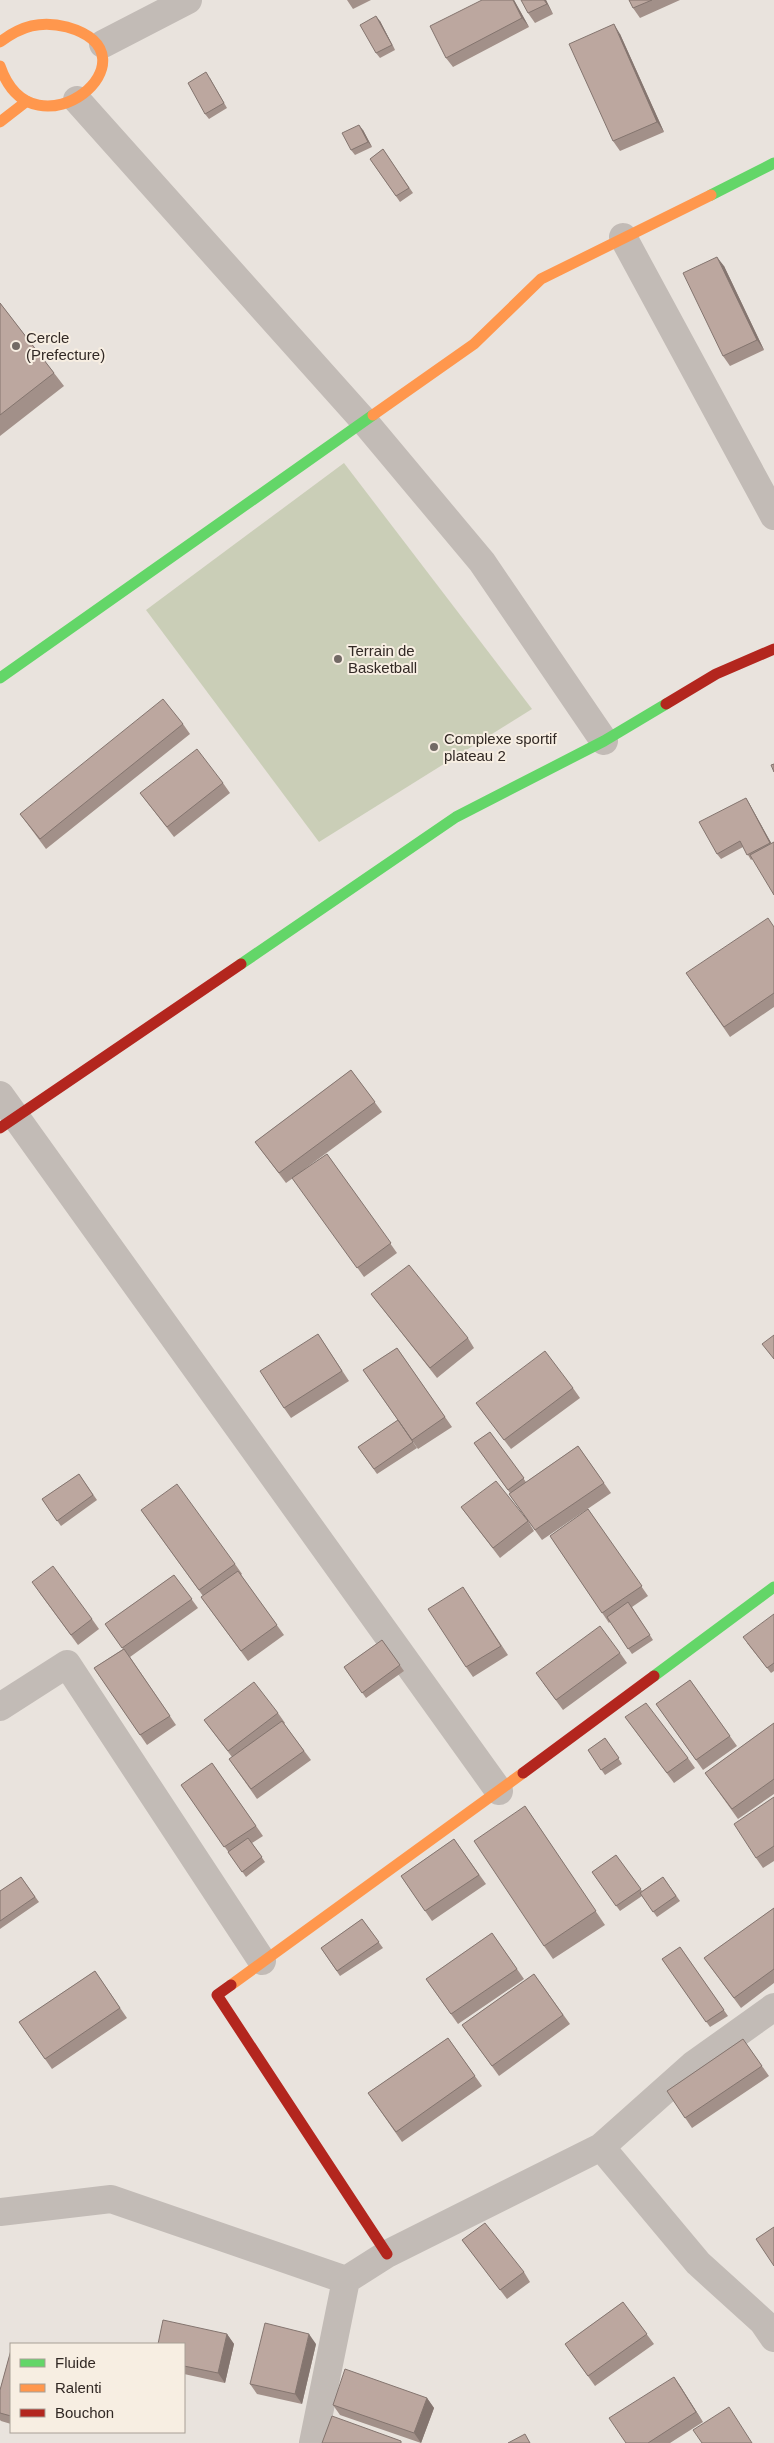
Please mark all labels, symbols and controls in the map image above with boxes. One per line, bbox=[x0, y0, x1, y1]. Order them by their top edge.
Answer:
place label: Cercle (Prefecture) bbox=[26, 329, 105, 363]
marker: Cercle (Prefecture) bbox=[10, 340, 22, 352]
place label: Terrain de Basketball bbox=[348, 642, 417, 676]
marker: Terrain de Basketball bbox=[332, 653, 344, 665]
place label: Complexe sportif plateau 2 bbox=[444, 730, 557, 764]
marker: Complexe sportif plateau 2 bbox=[428, 741, 440, 753]
legend bbox=[10, 2343, 185, 2433]
text: Fluide bbox=[55, 2354, 96, 2371]
text: Ralenti bbox=[55, 2379, 102, 2396]
text: Bouchon bbox=[55, 2404, 114, 2421]

